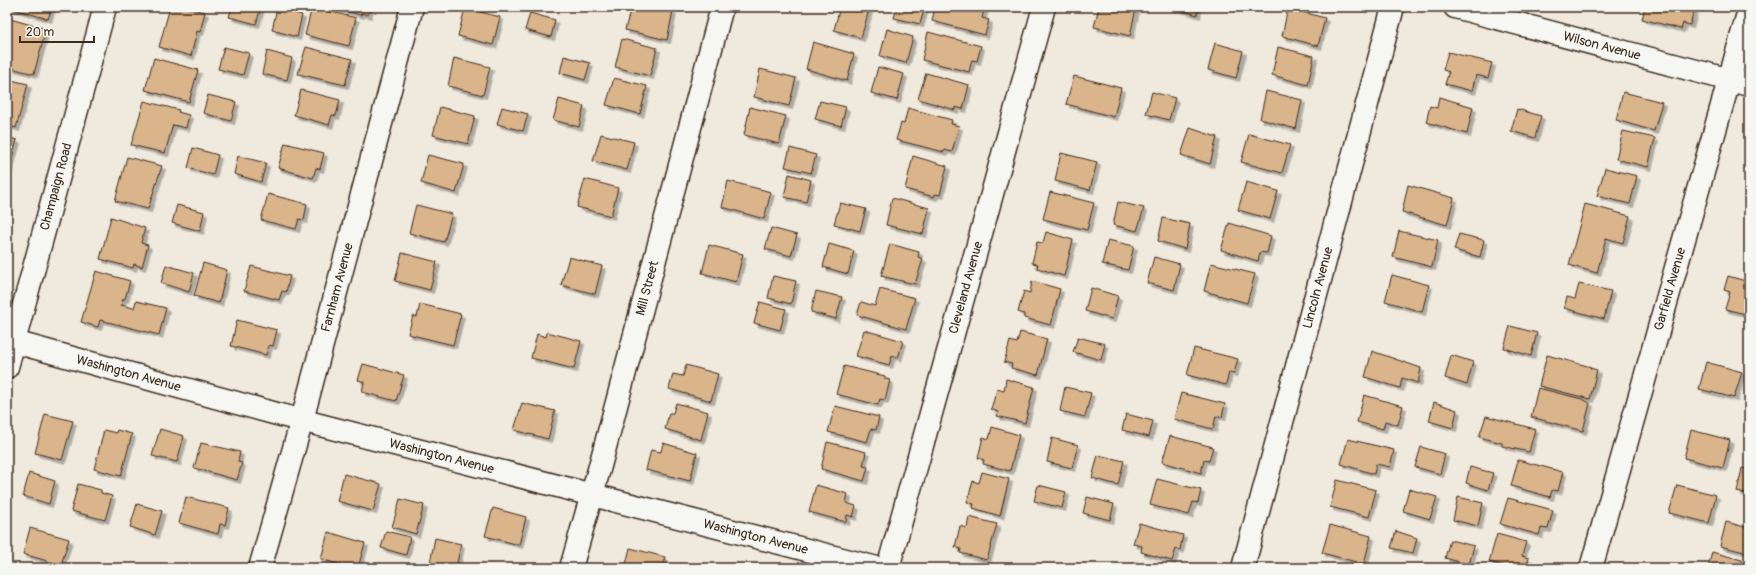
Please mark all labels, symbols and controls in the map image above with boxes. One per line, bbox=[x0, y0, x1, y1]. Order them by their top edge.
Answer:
scale bar bbox=[20, 18, 94, 44]
text: 20 m bbox=[26, 25, 55, 40]
street label: Wilson Avenue bbox=[1561, 28, 1643, 64]
street label: Champaign Road bbox=[37, 141, 76, 232]
street label: Cleveland Avenue bbox=[946, 239, 987, 336]
street label: Farnham Avenue bbox=[318, 241, 357, 334]
street label: Lincoln Avenue bbox=[1299, 245, 1337, 330]
street label: Garfield Avenue bbox=[1651, 245, 1690, 332]
street label: Mill Street bbox=[632, 258, 662, 317]
street label: Washington Avenue bbox=[75, 351, 183, 395]
street label: Washington Avenue bbox=[388, 435, 496, 478]
street label: Washington Avenue bbox=[701, 516, 810, 558]

